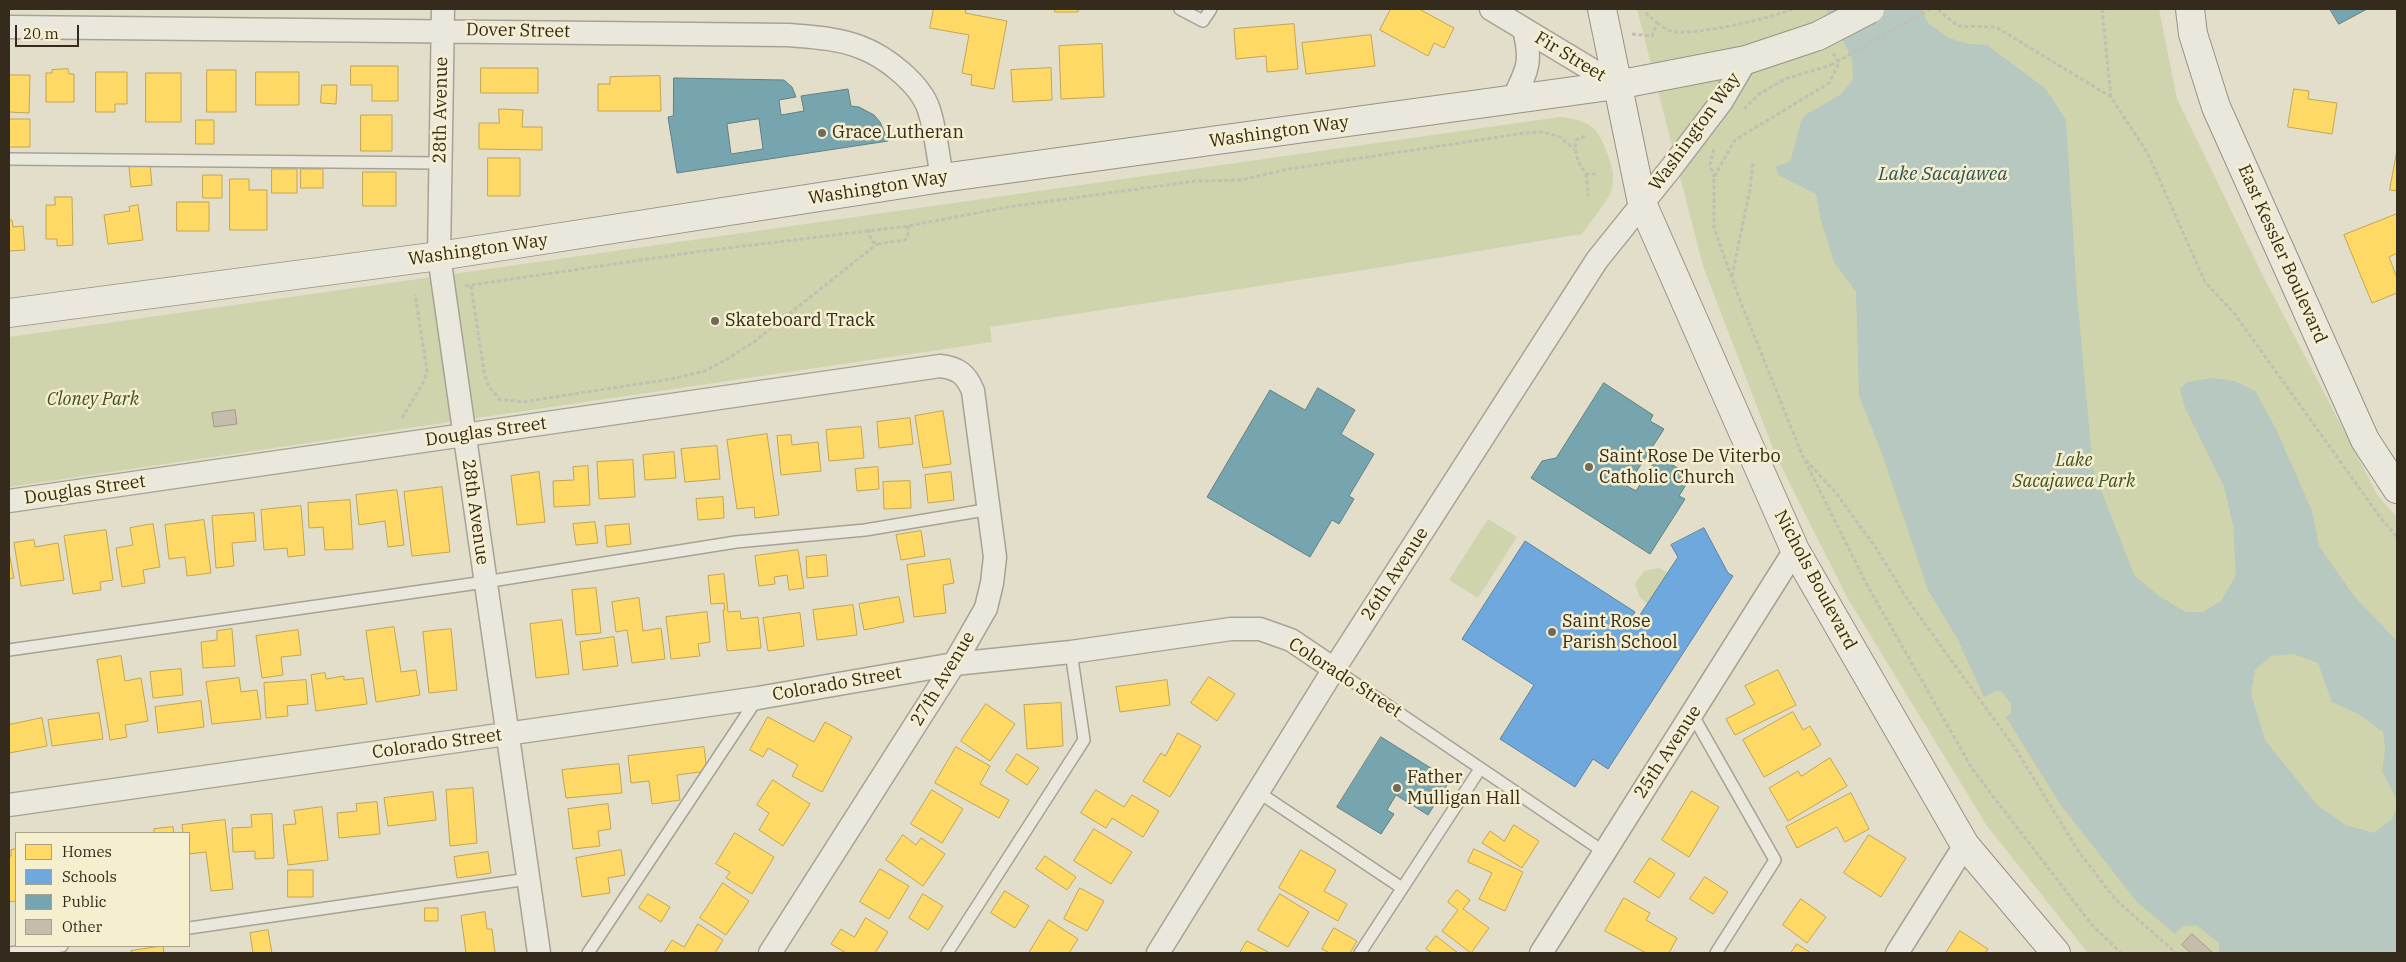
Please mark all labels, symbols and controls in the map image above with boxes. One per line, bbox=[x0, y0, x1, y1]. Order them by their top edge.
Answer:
scale bar bbox=[18, 15, 81, 47]
street label: Dover Street bbox=[466, 19, 570, 43]
text: 20 m bbox=[23, 24, 59, 43]
street label: Fir Street bbox=[1530, 27, 1610, 87]
street label: 28th Avenue bbox=[429, 57, 453, 163]
street label: Washington Way bbox=[1645, 69, 1745, 195]
street label: Washington Way bbox=[1208, 111, 1350, 153]
place label: Grace Lutheran bbox=[832, 122, 964, 144]
marker: Grace Lutheran bbox=[816, 127, 828, 139]
street label: East Kessler Boulevard bbox=[2233, 161, 2331, 347]
water label: Lake Sacajawea bbox=[1878, 164, 2008, 186]
street label: Washington Way bbox=[807, 166, 949, 210]
street label: Washington Way bbox=[407, 229, 549, 271]
place label: Skateboard Track bbox=[725, 310, 875, 332]
marker: Skateboard Track bbox=[709, 315, 721, 327]
park label: Cloney Park bbox=[47, 389, 139, 411]
street label: Douglas Street bbox=[424, 413, 548, 451]
place label: Saint Rose De Viterbo Catholic Church bbox=[1599, 446, 1781, 488]
park label: Lake Sacajawea Park bbox=[2013, 450, 2135, 492]
street label: 28th Avenue bbox=[457, 458, 493, 566]
marker: Saint Rose De Viterbo Catholic Church bbox=[1583, 461, 1595, 473]
street label: Douglas Street bbox=[23, 471, 147, 509]
street label: Nichols Boulevard bbox=[1769, 506, 1861, 654]
street label: 26th Avenue bbox=[1357, 523, 1433, 625]
place label: Saint Rose Parish School bbox=[1562, 611, 1678, 654]
marker: Saint Rose Parish School bbox=[1546, 626, 1558, 638]
street label: 27th Avenue bbox=[906, 628, 980, 730]
street label: Colorado Street bbox=[1284, 633, 1406, 723]
street label: Colorado Street bbox=[771, 662, 903, 706]
street label: 25th Avenue bbox=[1630, 701, 1706, 803]
street label: Colorado Street bbox=[371, 724, 503, 764]
place label: Father Mulligan Hall bbox=[1407, 767, 1520, 810]
marker: Father Mulligan Hall bbox=[1391, 782, 1403, 794]
legend bbox=[15, 832, 190, 947]
text: Homes bbox=[62, 842, 112, 861]
text: Schools bbox=[62, 867, 117, 886]
text: Public bbox=[62, 892, 107, 911]
text: Other bbox=[62, 917, 102, 936]

